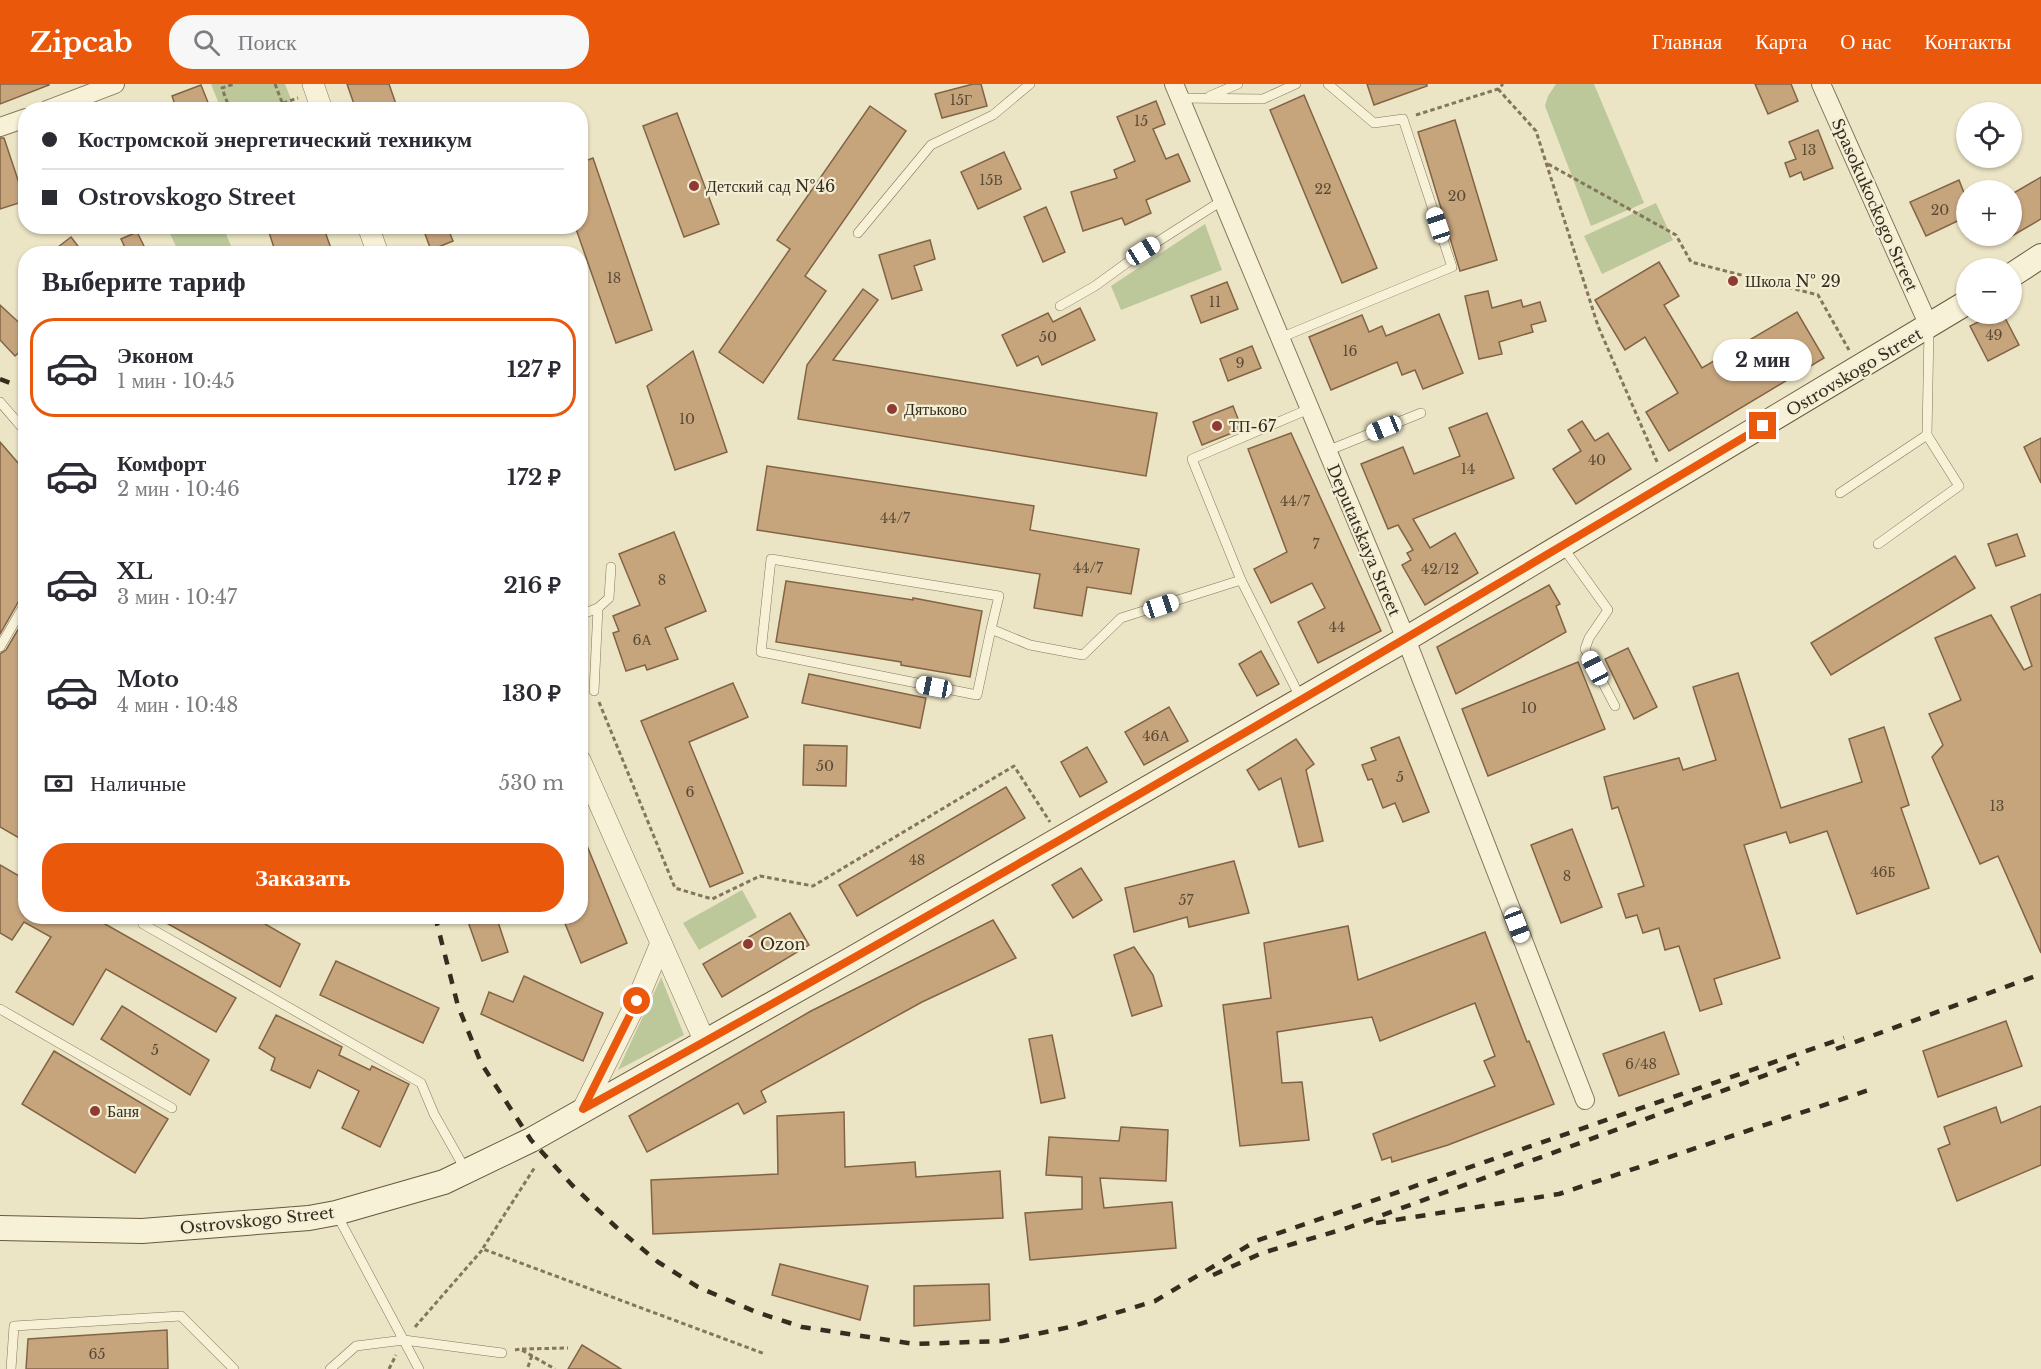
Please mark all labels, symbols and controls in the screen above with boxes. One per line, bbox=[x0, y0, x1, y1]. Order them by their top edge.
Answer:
search box bbox=[169, 15, 589, 69]
text: Zipcab bbox=[30, 25, 133, 60]
icon: search bbox=[190, 26, 223, 59]
text: Поиск bbox=[238, 29, 297, 56]
text: Главная bbox=[1652, 29, 1722, 55]
text: Карта bbox=[1755, 29, 1807, 55]
text: О нас bbox=[1840, 29, 1891, 55]
text: Контакты bbox=[1924, 29, 2011, 55]
house number: 15Г bbox=[950, 91, 972, 109]
map controls bbox=[1956, 102, 2022, 324]
button: locate bbox=[1956, 102, 2022, 168]
house number: 15 bbox=[1134, 112, 1148, 130]
street label: Spasokukoсkogo Street bbox=[1828, 115, 1922, 295]
text: Костромской энергетический техникум bbox=[78, 126, 472, 153]
house number: 13 bbox=[1802, 141, 1816, 159]
house number: 15В bbox=[979, 171, 1003, 189]
place label: Детский сад №46 bbox=[706, 176, 835, 196]
marker: Детский сад №46 bbox=[687, 179, 701, 193]
house number: 22 bbox=[1314, 180, 1332, 198]
button: + bbox=[1956, 180, 2022, 246]
text: Ostrovskogo Street bbox=[78, 184, 296, 211]
house number: 20 bbox=[1448, 187, 1466, 205]
house number: 20 bbox=[1931, 201, 1949, 219]
car bbox=[1424, 205, 1452, 245]
car bbox=[1123, 234, 1163, 268]
button: − bbox=[1956, 258, 2022, 324]
text: Выберите тариф bbox=[42, 265, 246, 298]
house number: 18 bbox=[607, 269, 621, 287]
place label: Школа № 29 bbox=[1745, 271, 1841, 291]
marker: Школа № 29 bbox=[1726, 274, 1740, 288]
house number: 11 bbox=[1209, 293, 1221, 311]
street label: Ostrovskogo Street bbox=[1782, 323, 1926, 421]
house number: 49 bbox=[1985, 326, 2003, 344]
house number: 50 bbox=[1039, 328, 1057, 346]
callout: 2 мин bbox=[1714, 339, 1812, 381]
icon: car bbox=[45, 341, 99, 395]
text: Эконом bbox=[117, 342, 194, 369]
house number: 16 bbox=[1342, 342, 1358, 360]
text: 2 мин bbox=[1735, 348, 1790, 372]
house number: 9 bbox=[1235, 354, 1245, 372]
text: 127 ₽ bbox=[507, 356, 561, 383]
text: 1 мин · 10:45 bbox=[117, 369, 235, 393]
place label: Дятьково bbox=[904, 399, 967, 419]
marker: Дятьково bbox=[885, 402, 899, 416]
house number: 10 bbox=[679, 410, 695, 428]
route end bbox=[1749, 412, 1776, 439]
car bbox=[1364, 413, 1404, 443]
place label: ТП-67 bbox=[1229, 416, 1277, 436]
marker: ТП-67 bbox=[1210, 419, 1224, 433]
icon: car bbox=[45, 449, 99, 503]
text: Комфорт bbox=[117, 450, 206, 477]
house number: 40 bbox=[1588, 451, 1606, 469]
house number: 14 bbox=[1461, 460, 1475, 478]
street label: Deputatskaya Street bbox=[1323, 461, 1405, 619]
text: 172 ₽ bbox=[507, 464, 561, 491]
text: 2 мин · 10:46 bbox=[117, 477, 240, 501]
house number: 44/7 bbox=[1280, 492, 1311, 510]
house number: 44/7 bbox=[880, 509, 911, 527]
house number: 7 bbox=[1312, 535, 1320, 553]
icon: car bbox=[45, 557, 99, 611]
text: XL bbox=[117, 558, 152, 585]
house number: 44/7 bbox=[1073, 559, 1104, 577]
house number: 42/12 bbox=[1421, 560, 1459, 578]
house number: 8 bbox=[658, 571, 666, 589]
text: 216 ₽ bbox=[504, 572, 561, 599]
text: 3 мин · 10:47 bbox=[117, 585, 237, 609]
car bbox=[1141, 592, 1181, 620]
house number: 44 bbox=[1329, 618, 1345, 636]
house number: 6А bbox=[632, 631, 652, 649]
car bbox=[1579, 648, 1611, 688]
icon: car bbox=[45, 665, 99, 719]
text: Moto bbox=[117, 666, 179, 693]
car bbox=[915, 675, 953, 699]
text: 130 ₽ bbox=[502, 680, 561, 707]
text: 4 мин · 10:48 bbox=[117, 693, 238, 717]
house number: 10 bbox=[1521, 699, 1537, 717]
house number: 46А bbox=[1142, 727, 1171, 745]
house number: 50 bbox=[816, 757, 834, 775]
icon: cash bbox=[42, 767, 75, 800]
house number: 5 bbox=[1396, 768, 1404, 786]
text: Наличные bbox=[90, 770, 186, 797]
text: 530 m bbox=[499, 771, 564, 795]
house number: 6 bbox=[685, 783, 695, 801]
house number: 13 bbox=[1990, 797, 2004, 815]
button: Заказать bbox=[42, 843, 564, 912]
house number: 48 bbox=[909, 851, 925, 869]
house number: 46Б bbox=[1870, 863, 1896, 881]
house number: 8 bbox=[1563, 867, 1571, 885]
house number: 57 bbox=[1179, 891, 1194, 909]
car bbox=[1502, 905, 1532, 945]
place label: Ozon bbox=[760, 934, 805, 954]
marker: Ozon bbox=[741, 937, 755, 951]
route start bbox=[623, 987, 650, 1014]
house number: 5 bbox=[151, 1041, 159, 1059]
house number: 6/48 bbox=[1625, 1055, 1657, 1073]
place label: Баня bbox=[107, 1101, 140, 1121]
marker: Баня bbox=[88, 1104, 102, 1118]
street label: Ostrovskogo Street bbox=[179, 1202, 335, 1238]
house number: 65 bbox=[89, 1345, 106, 1363]

